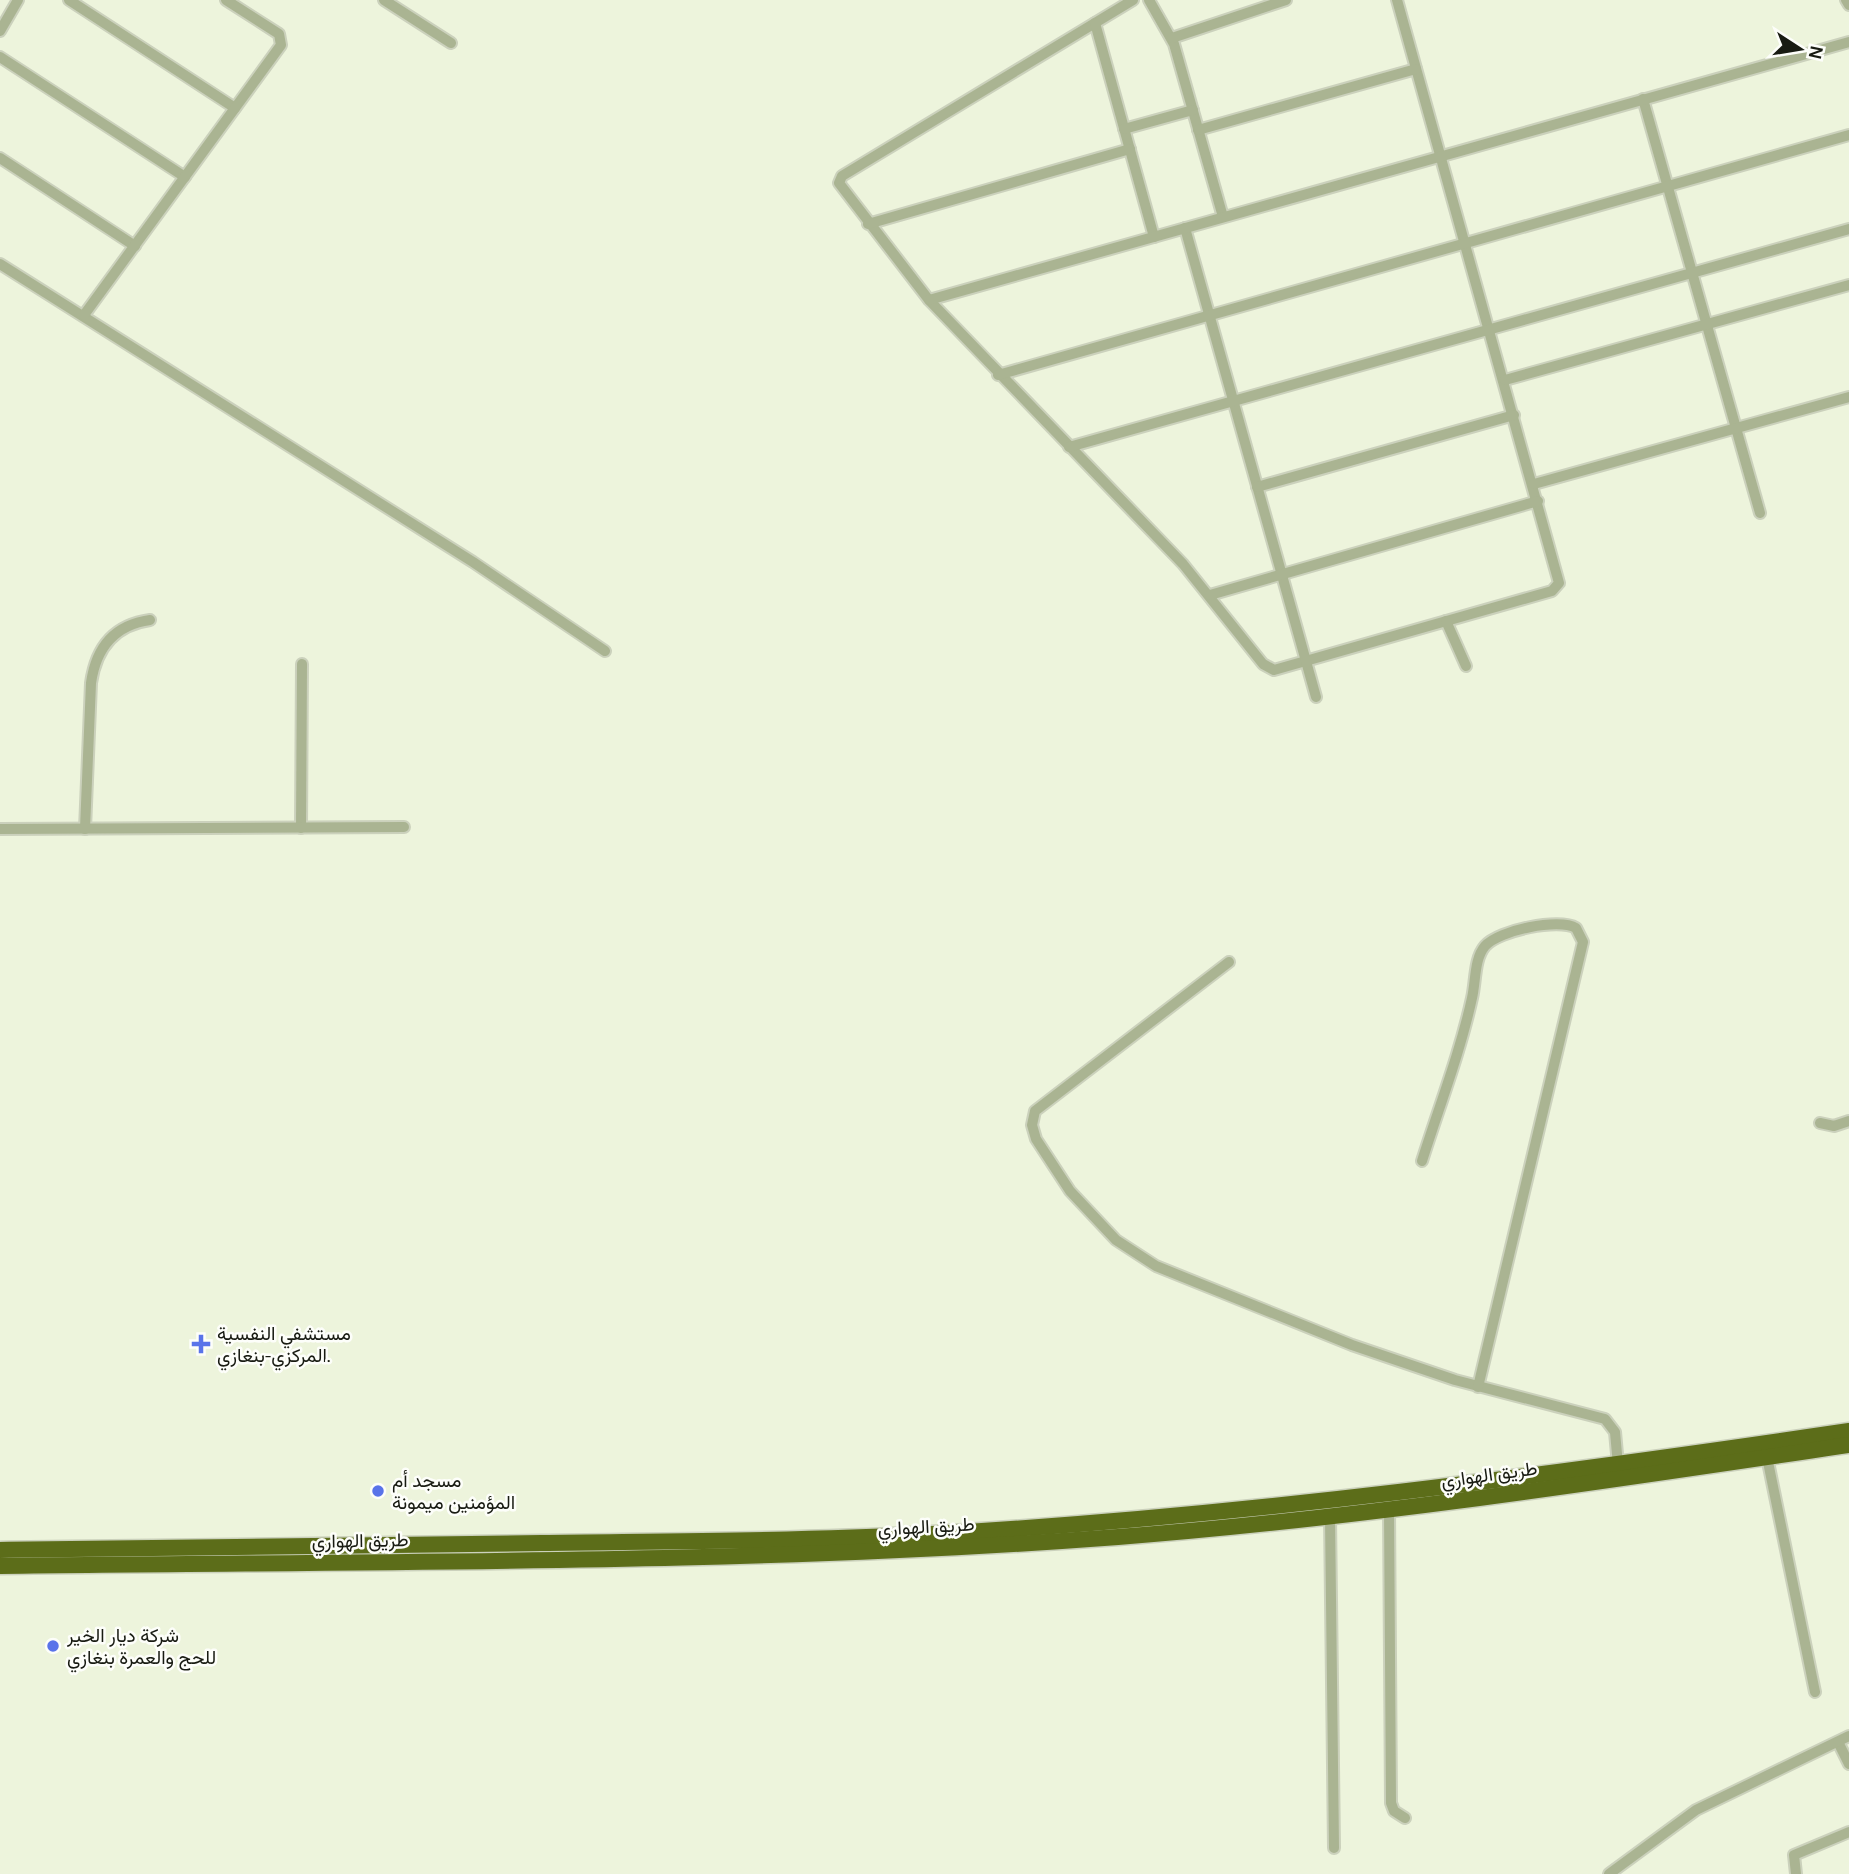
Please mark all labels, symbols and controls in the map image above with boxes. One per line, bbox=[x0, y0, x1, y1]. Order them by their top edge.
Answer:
north arrow bbox=[1765, 14, 1835, 84]
text: N bbox=[1803, 43, 1828, 61]
place label: مستشفي النفسية المركزي-بنغازي. bbox=[217, 1323, 351, 1371]
marker: مستشفي النفسية المركزي-بنغازي. bbox=[191, 1334, 211, 1354]
street label: طريق الهواري bbox=[1440, 1457, 1539, 1497]
place label: مسجد أم المؤمنين ميمونة bbox=[392, 1470, 515, 1514]
marker: مسجد أم المؤمنين ميمونة bbox=[370, 1483, 386, 1499]
street label: طريق الهواري bbox=[877, 1513, 975, 1545]
street label: طريق الهواري bbox=[311, 1529, 409, 1557]
place label: شركة ديار الخير للحج والعمرة بنغازي bbox=[66, 1625, 216, 1673]
marker: شركة ديار الخير للحج والعمرة بنغازي bbox=[45, 1638, 61, 1654]

